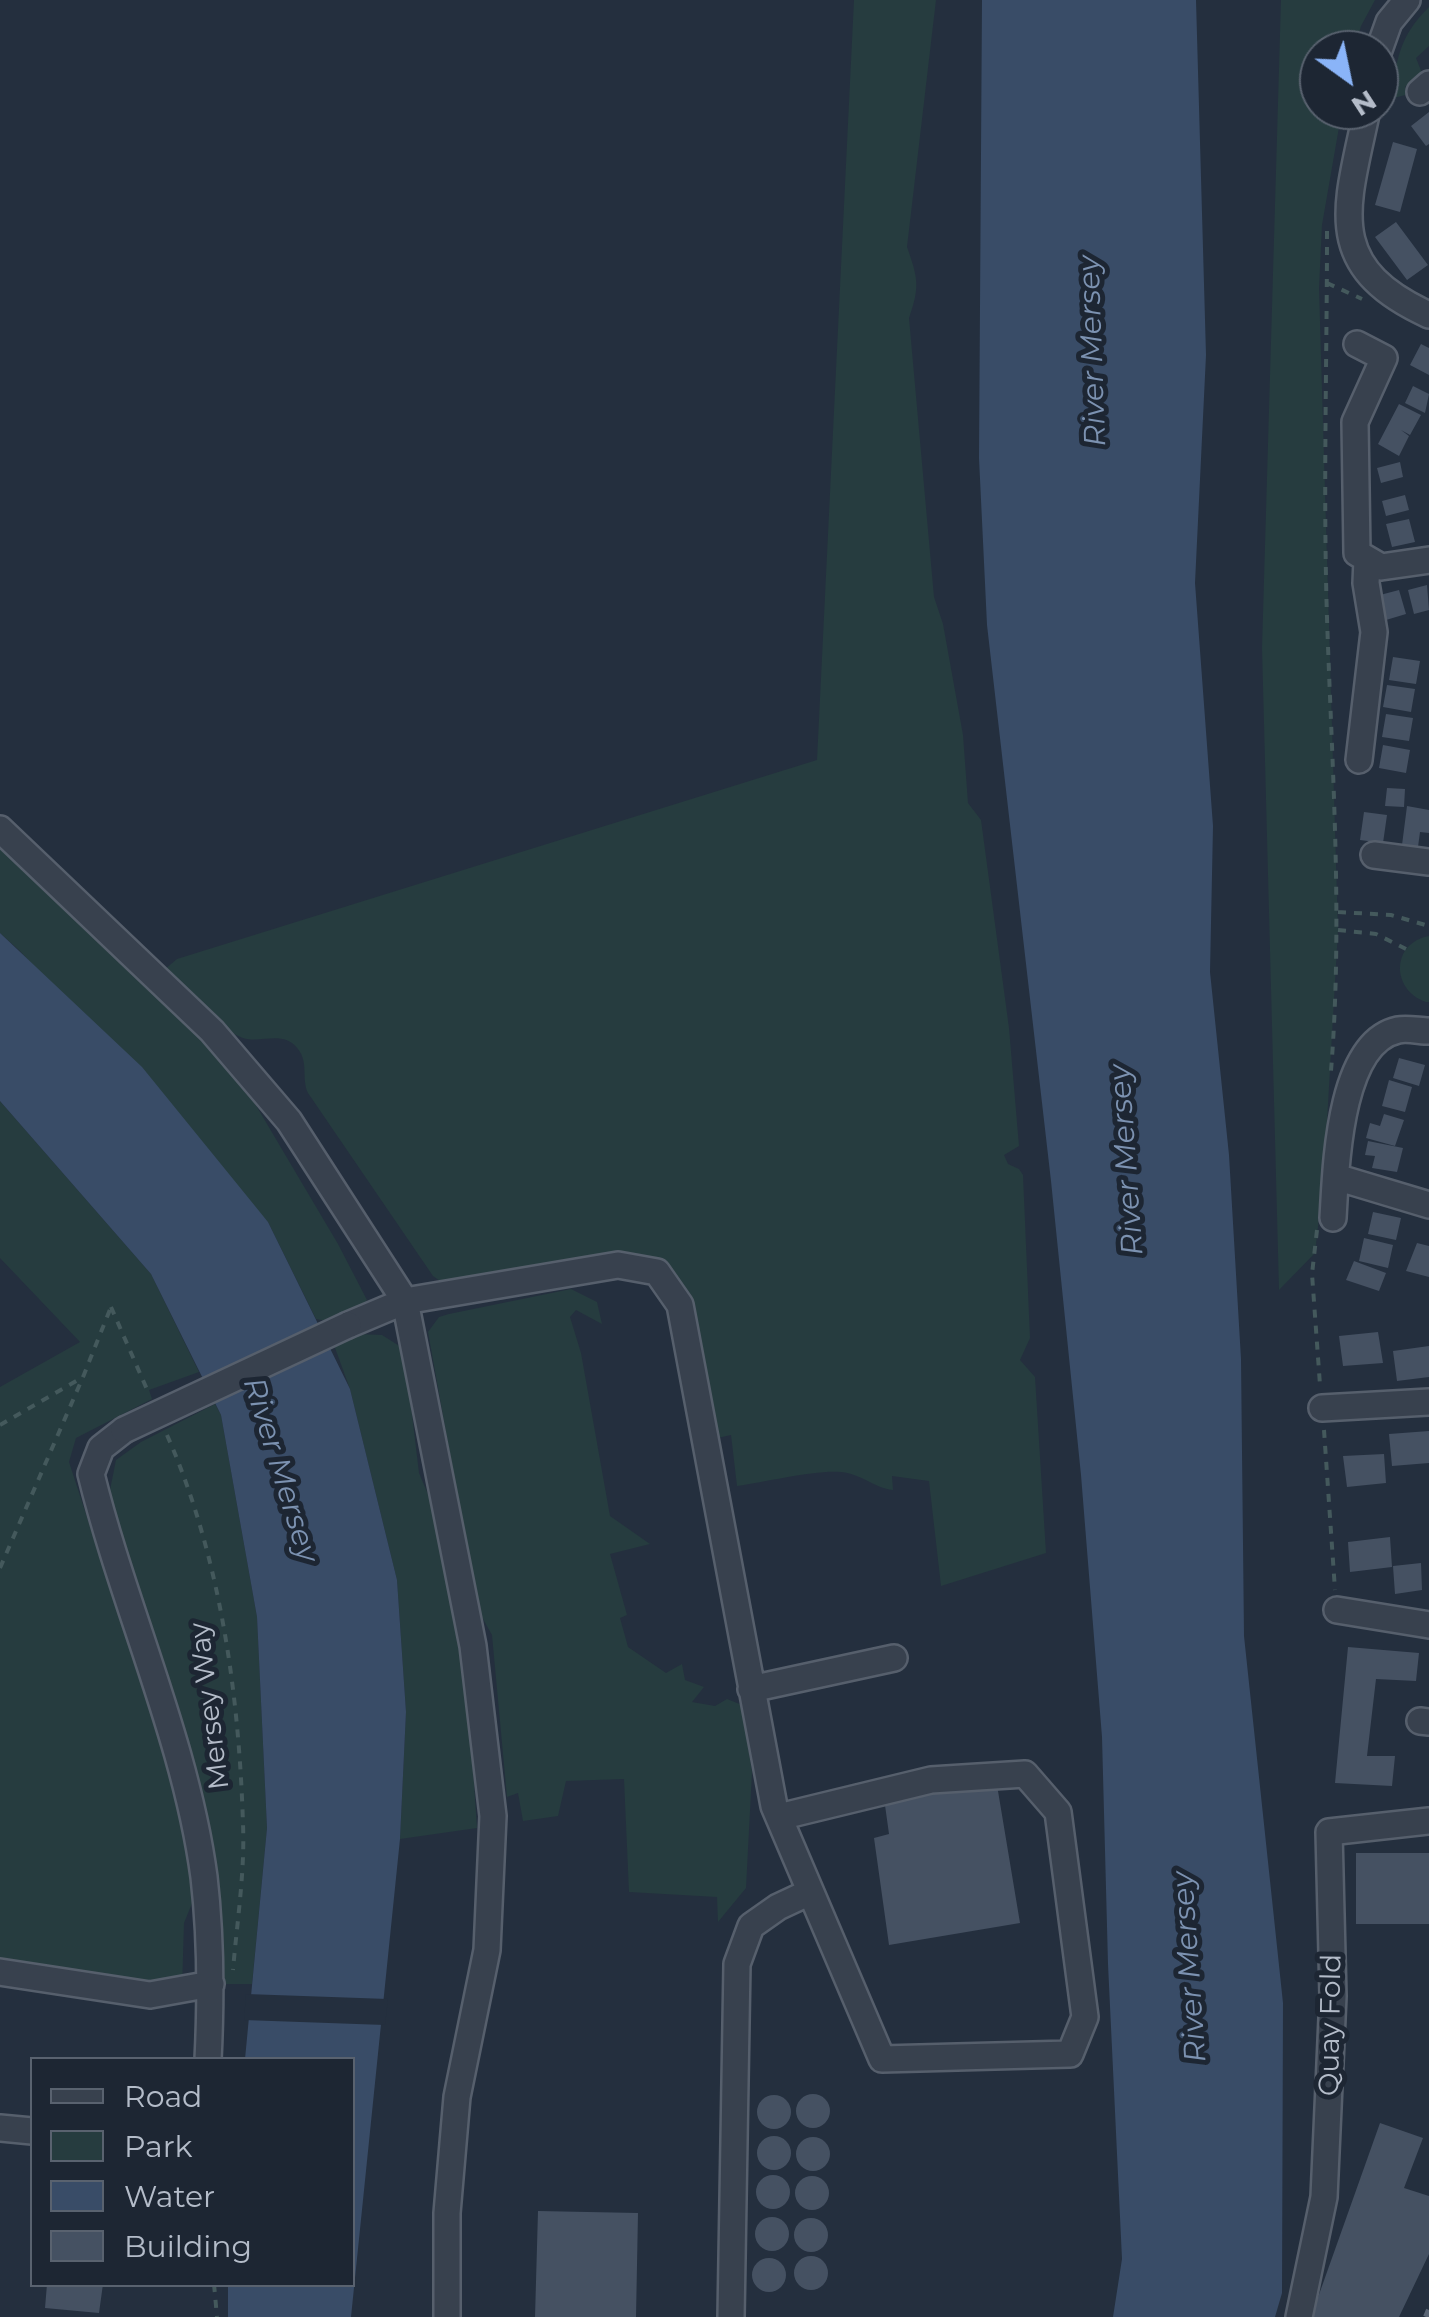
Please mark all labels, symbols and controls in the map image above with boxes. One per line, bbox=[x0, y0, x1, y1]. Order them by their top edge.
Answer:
north arrow bbox=[1299, 30, 1399, 130]
text: N bbox=[1346, 83, 1383, 124]
water label: River Mersey bbox=[1072, 255, 1114, 447]
water label: River Mersey bbox=[1102, 1063, 1152, 1257]
water label: River Mersey bbox=[235, 1373, 325, 1567]
street label: Mersey Way bbox=[183, 1620, 237, 1792]
water label: River Mersey bbox=[1165, 1870, 1215, 2064]
street label: Quay Fold bbox=[1313, 1954, 1349, 2096]
legend bbox=[30, 2057, 355, 2287]
text: Road bbox=[124, 2078, 202, 2115]
text: Park bbox=[124, 2128, 193, 2165]
text: Water bbox=[124, 2178, 215, 2215]
text: Building bbox=[124, 2228, 252, 2265]

